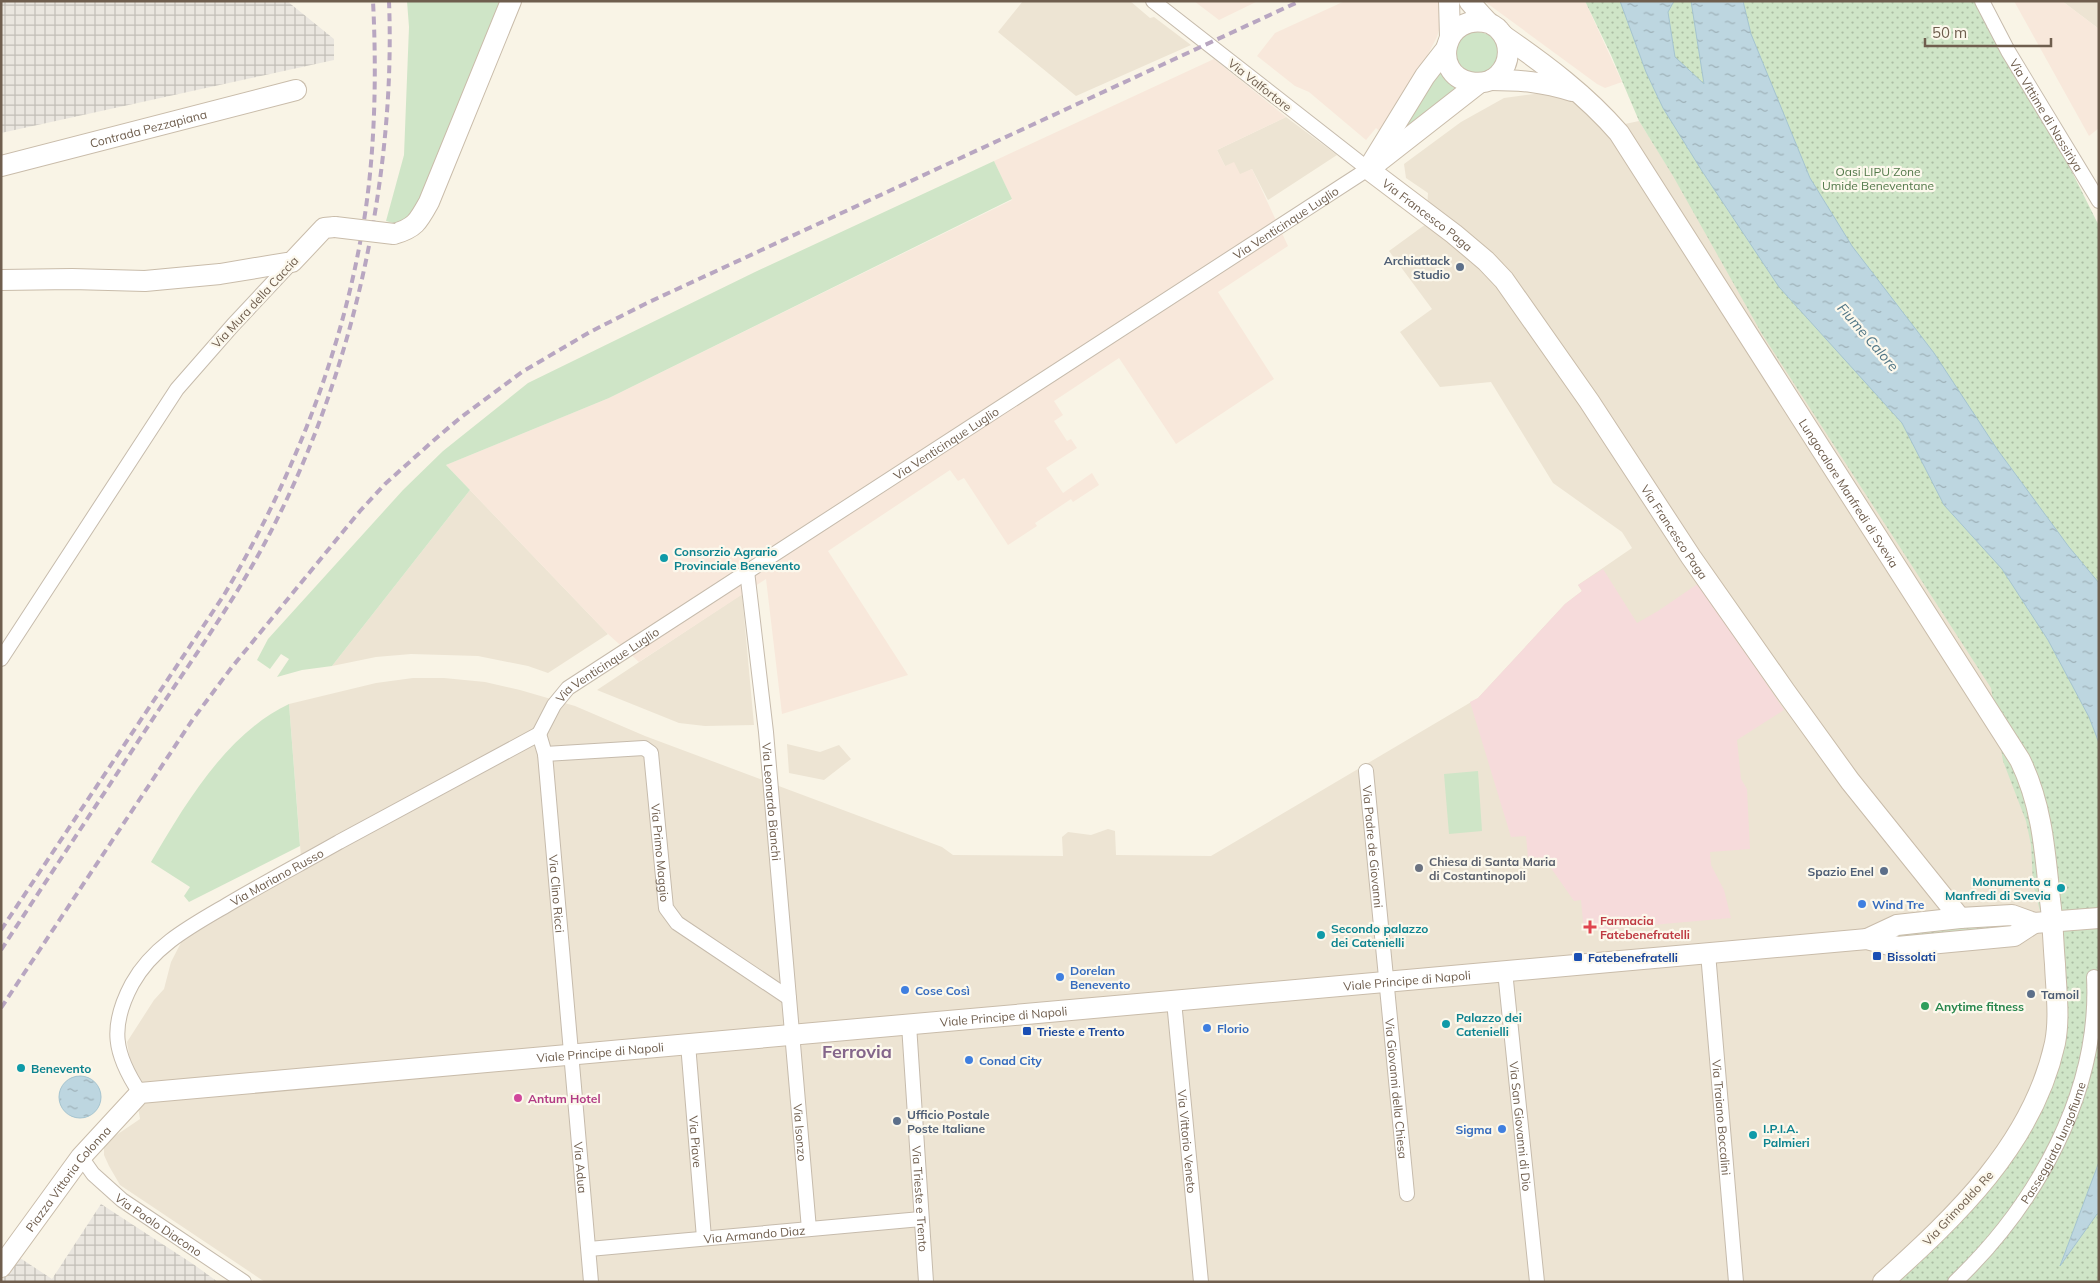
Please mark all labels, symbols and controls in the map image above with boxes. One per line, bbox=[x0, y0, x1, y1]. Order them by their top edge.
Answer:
scale bar bbox=[1925, 15, 2051, 47]
text: 50 m bbox=[1932, 23, 1967, 42]
street label: Via Valfortore bbox=[1225, 56, 1295, 114]
street label: Via Vittime di Nassiriya bbox=[2007, 56, 2087, 174]
street label: Contrada Pezzapiana bbox=[88, 106, 208, 150]
park label: Oasi LIPU Zone Umide Beneventane bbox=[1822, 164, 1934, 193]
street label: Via Francesco Paga bbox=[1379, 175, 1476, 254]
street label: Via Venticinque Luglio bbox=[1230, 183, 1341, 262]
street label: Via Mura della Caccia bbox=[209, 253, 301, 351]
place label: Archiattack Studio bbox=[1384, 253, 1450, 282]
marker: Archiattack Studio bbox=[1454, 261, 1466, 273]
water label: Fiume Calore bbox=[1833, 299, 1903, 375]
street label: Via Venticinque Luglio bbox=[890, 403, 1001, 483]
street label: Lungocalore Manfredi di Svevia bbox=[1796, 416, 1902, 570]
street label: Via Francesco Paga bbox=[1638, 482, 1711, 582]
place label: Consorzio Agrario Provinciale Benevento bbox=[674, 544, 800, 573]
marker: Consorzio Agrario Provinciale Benevento bbox=[658, 552, 670, 564]
street label: Via Venticinque Luglio bbox=[552, 624, 662, 705]
street label: Via Leonardo Bianchi bbox=[759, 742, 785, 861]
street label: Via Padre de Giovanni bbox=[1360, 785, 1387, 909]
street label: Via Primo Maggio bbox=[648, 803, 673, 903]
street label: Via Mariano Russo bbox=[227, 845, 326, 909]
street label: Via Clino Ricci bbox=[546, 854, 568, 933]
place label: Chiesa di Santa Maria di Costantinopoli bbox=[1429, 854, 1556, 883]
marker: Chiesa di Santa Maria di Costantinopoli bbox=[1413, 862, 1425, 874]
place label: Spazio Enel bbox=[1807, 864, 1874, 879]
marker: Spazio Enel bbox=[1878, 865, 1890, 877]
place label: Monumento a Manfredi di Svevia bbox=[1945, 874, 2051, 903]
marker: Monumento a Manfredi di Svevia bbox=[2055, 882, 2067, 894]
place label: Wind Tre bbox=[1872, 897, 1925, 912]
marker: Wind Tre bbox=[1856, 898, 1868, 910]
place label: Farmacia Fatebenefratelli bbox=[1600, 913, 1690, 942]
place label: Secondo palazzo dei Catenielli bbox=[1331, 921, 1428, 950]
marker: Farmacia Fatebenefratelli bbox=[1584, 921, 1596, 933]
marker: Secondo palazzo dei Catenielli bbox=[1315, 929, 1327, 941]
place label: Bissolati bbox=[1887, 949, 1936, 964]
place label: Fatebenefratelli bbox=[1588, 950, 1678, 965]
marker: Bissolati bbox=[1871, 950, 1883, 962]
marker: Fatebenefratelli bbox=[1572, 951, 1584, 963]
place label: Dorelan Benevento bbox=[1070, 963, 1130, 992]
street label: Viale Principe di Napoli bbox=[1343, 967, 1471, 993]
marker: Dorelan Benevento bbox=[1054, 971, 1066, 983]
place label: Cose Così bbox=[915, 983, 970, 998]
marker: Cose Così bbox=[899, 984, 911, 996]
place label: Tamoil bbox=[2041, 987, 2079, 1002]
marker: Tamoil bbox=[2025, 988, 2037, 1000]
place label: Anytime fitness bbox=[1935, 999, 2024, 1014]
marker: Anytime fitness bbox=[1919, 1000, 1931, 1012]
street label: Viale Principe di Napoli bbox=[939, 1003, 1068, 1029]
place label: Palazzo dei Catenielli bbox=[1456, 1010, 1522, 1039]
street label: Via Giovanni della Chiesa bbox=[1383, 1018, 1411, 1159]
marker: Palazzo dei Catenielli bbox=[1440, 1018, 1452, 1030]
place label: Florio bbox=[1217, 1021, 1249, 1036]
marker: Florio bbox=[1201, 1022, 1213, 1034]
place label: Trieste e Trento bbox=[1037, 1024, 1125, 1039]
marker: Trieste e Trento bbox=[1021, 1025, 1033, 1037]
street label: Viale Principe di Napoli bbox=[536, 1039, 665, 1065]
district label: Ferrovia bbox=[822, 1040, 892, 1063]
place label: Conad City bbox=[979, 1053, 1042, 1068]
marker: Conad City bbox=[963, 1054, 975, 1066]
street label: Via Traiano Boccalini bbox=[1710, 1059, 1734, 1176]
place label: Benevento bbox=[31, 1061, 91, 1076]
street label: Via San Giovanni di Dio bbox=[1507, 1061, 1535, 1192]
marker: Benevento bbox=[15, 1062, 27, 1074]
street label: Passeggiata lungofiume bbox=[2017, 1080, 2088, 1206]
street label: Via Vittorio Veneto bbox=[1175, 1089, 1200, 1194]
place label: Antum Hotel bbox=[528, 1091, 601, 1106]
marker: Antum Hotel bbox=[512, 1092, 524, 1104]
street label: Via Isonzo bbox=[791, 1103, 811, 1162]
place label: Ufficio Postale Poste Italiane bbox=[907, 1107, 990, 1136]
street label: Via Piave bbox=[686, 1115, 706, 1168]
marker: Ufficio Postale Poste Italiane bbox=[891, 1115, 903, 1127]
place label: I.P.I.A. Palmieri bbox=[1763, 1121, 1810, 1150]
street label: Piazza Vittoria Colonna bbox=[22, 1122, 114, 1234]
place label: Sigma bbox=[1455, 1122, 1492, 1137]
marker: Sigma bbox=[1496, 1123, 1508, 1135]
marker: I.P.I.A. Palmieri bbox=[1747, 1129, 1759, 1141]
street label: Via Adua bbox=[571, 1141, 591, 1194]
street label: Via Trieste e Trento bbox=[909, 1145, 931, 1252]
street label: Via Grimoaldo Re bbox=[1919, 1167, 1997, 1249]
street label: Via Paolo Diacono bbox=[112, 1190, 205, 1259]
street label: Via Armando Diaz bbox=[703, 1222, 806, 1246]

